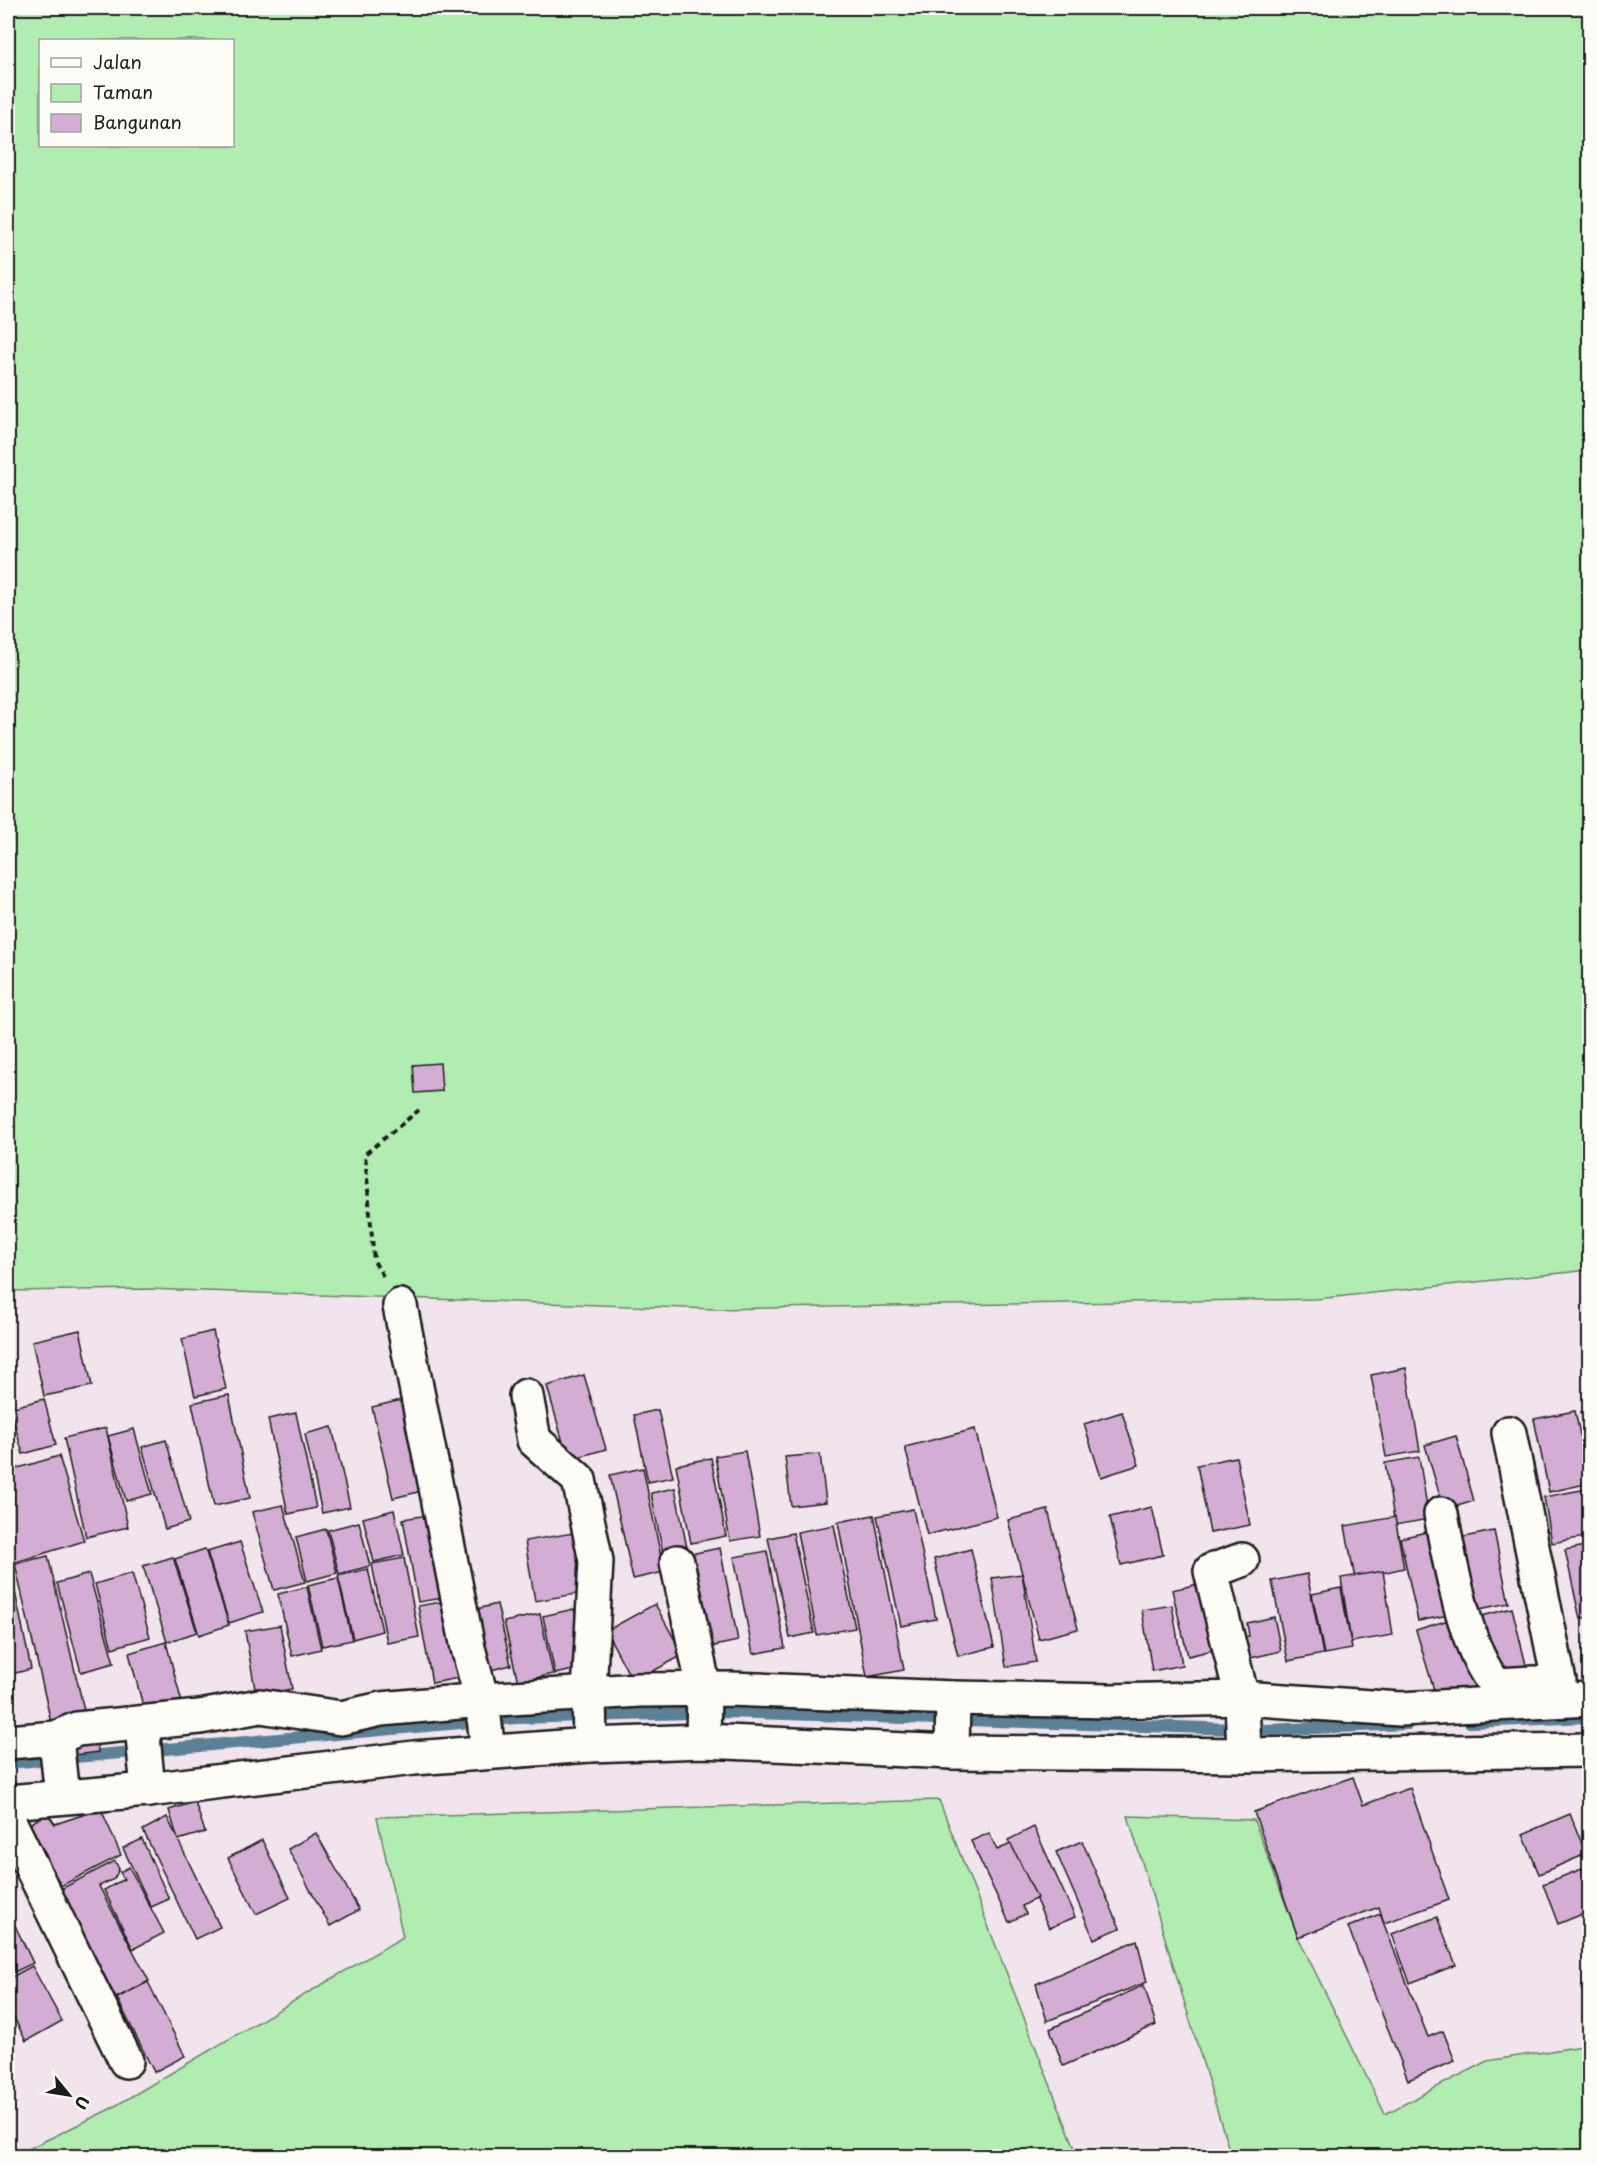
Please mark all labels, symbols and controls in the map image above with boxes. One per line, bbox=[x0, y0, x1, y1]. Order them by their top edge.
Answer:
legend bbox=[39, 39, 234, 147]
text: Jalan bbox=[93, 48, 142, 75]
text: Taman bbox=[93, 78, 153, 105]
text: Bangunan bbox=[93, 108, 182, 135]
north arrow bbox=[39, 2065, 99, 2125]
text: U bbox=[69, 2092, 96, 2114]

